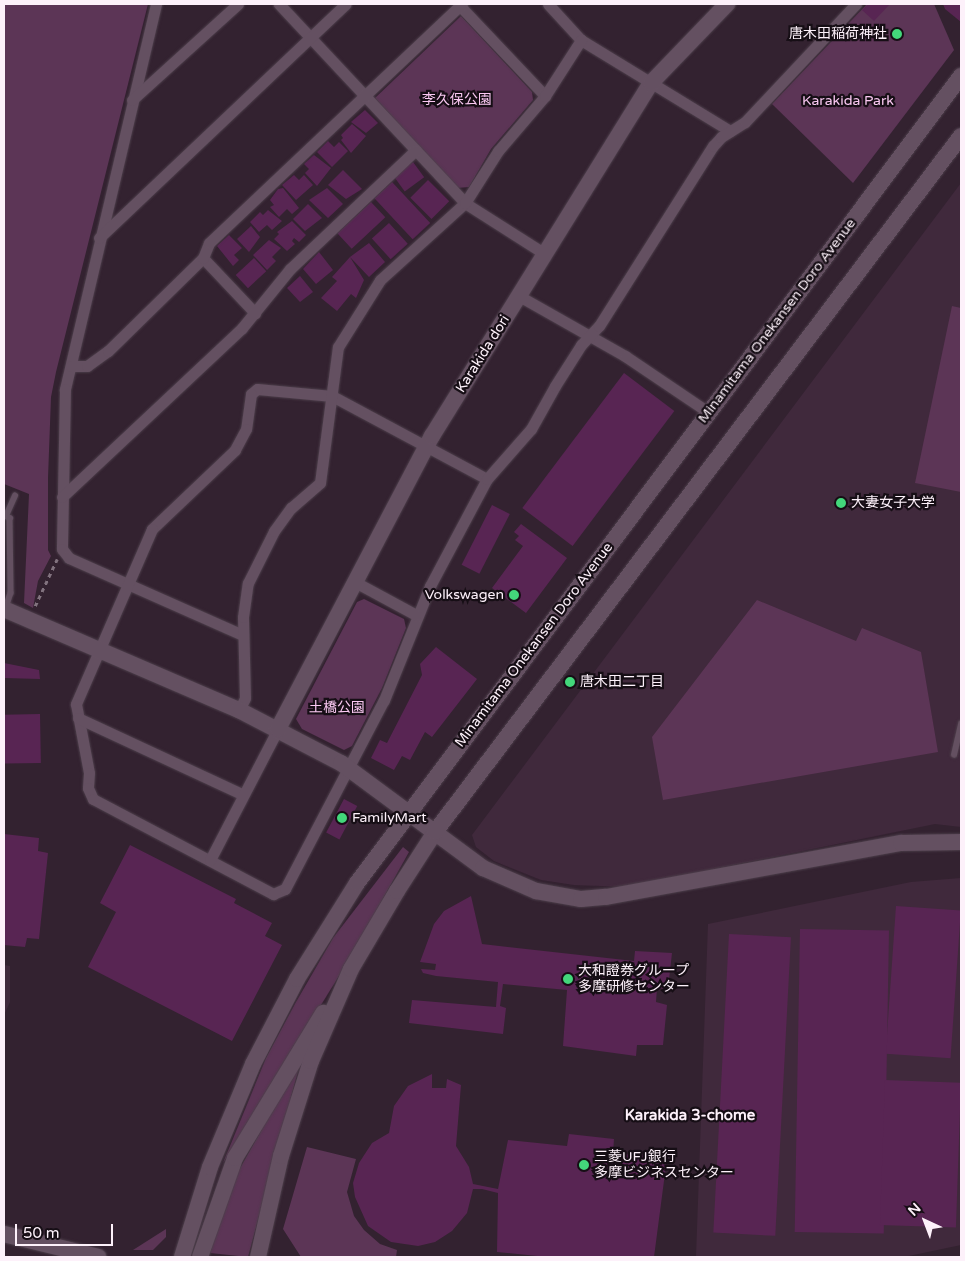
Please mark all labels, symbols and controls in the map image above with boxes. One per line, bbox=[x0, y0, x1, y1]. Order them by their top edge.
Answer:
place label: 唐木田稲荷神社 bbox=[789, 26, 887, 42]
marker: 唐木田稲荷神社 bbox=[891, 28, 903, 40]
park label: 李久保公園 bbox=[422, 92, 492, 108]
park label: Karakida Park bbox=[802, 93, 894, 109]
street label: Minamitama Onekansen Doro Avenue bbox=[695, 215, 859, 427]
street label: Karakida dori bbox=[453, 312, 513, 396]
place label: 大妻女子大学 bbox=[851, 495, 935, 511]
marker: 大妻女子大学 bbox=[835, 497, 847, 509]
street label: Minamitama Onekansen Doro Avenue bbox=[452, 539, 616, 751]
place label: Volkswagen bbox=[425, 587, 504, 603]
marker: Volkswagen bbox=[508, 589, 520, 601]
place label: 唐木田二丁目 bbox=[580, 674, 664, 690]
marker: 唐木田二丁目 bbox=[564, 676, 576, 688]
park label: 土橋公園 bbox=[309, 700, 365, 716]
place label: FamilyMart bbox=[352, 810, 427, 826]
marker: FamilyMart bbox=[336, 812, 348, 824]
place label: 大和證券グループ 多摩研修センター bbox=[578, 963, 690, 996]
marker: 大和證券グループ 多摩研修センター bbox=[562, 973, 574, 985]
district label: Karakida 3-chome bbox=[625, 1107, 755, 1125]
place label: 三菱UFJ銀行 多摩ビジネスセンター bbox=[594, 1149, 734, 1182]
marker: 三菱UFJ銀行 多摩ビジネスセンター bbox=[578, 1159, 590, 1171]
north arrow bbox=[900, 1196, 950, 1246]
text: N bbox=[905, 1200, 924, 1220]
scale bar bbox=[18, 1214, 115, 1246]
text: 50 m bbox=[23, 1224, 60, 1242]

